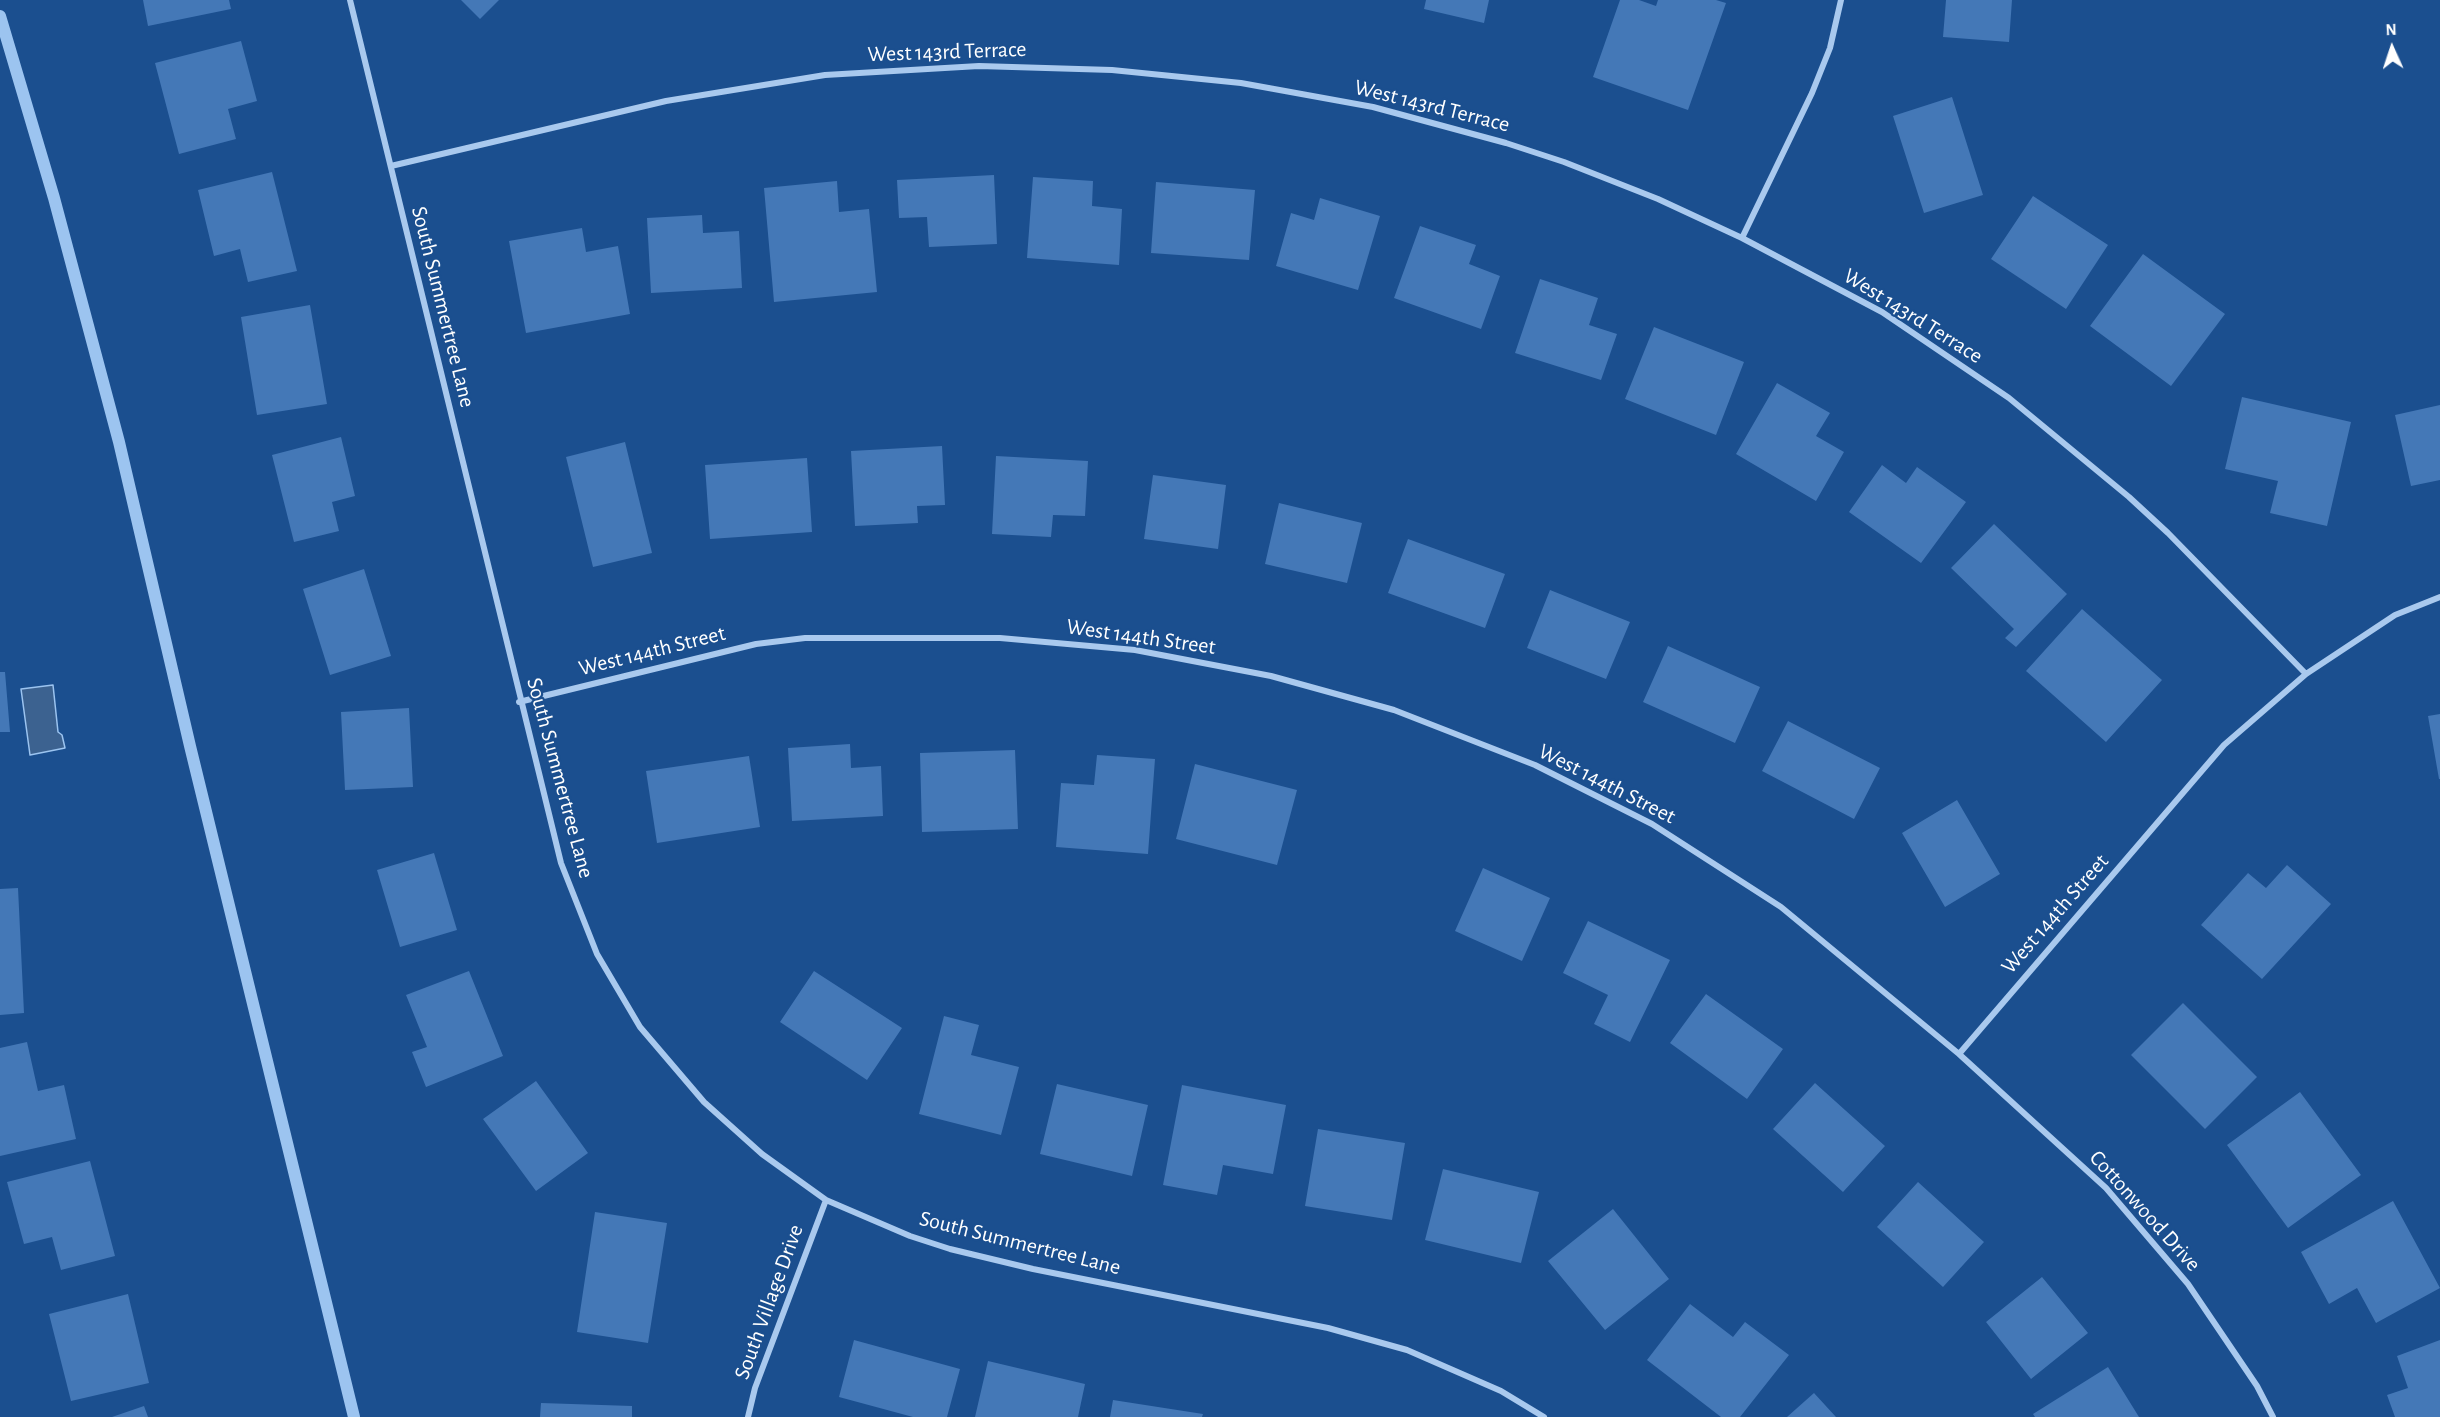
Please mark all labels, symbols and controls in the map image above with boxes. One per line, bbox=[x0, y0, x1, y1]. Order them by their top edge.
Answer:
north arrow bbox=[2362, 18, 2422, 78]
text: N bbox=[2385, 22, 2397, 38]
street label: West 143rd Terrace bbox=[867, 36, 1027, 68]
street label: West 143rd Terrace bbox=[1352, 74, 1512, 138]
street label: South Summertree Lane bbox=[405, 204, 481, 410]
street label: West 143rd Terrace bbox=[1839, 263, 1987, 369]
street label: West 144th Street bbox=[1065, 613, 1217, 661]
street label: West 144th Street bbox=[576, 620, 728, 682]
street label: South Summertree Lane bbox=[521, 675, 599, 881]
street label: West 144th Street bbox=[1534, 738, 1680, 830]
street label: West 144th Street bbox=[1996, 849, 2114, 979]
street label: Cottonwood Drive bbox=[2084, 1145, 2206, 1277]
street label: South Summertree Lane bbox=[917, 1205, 1123, 1281]
street label: South Village Drive bbox=[729, 1221, 809, 1383]

